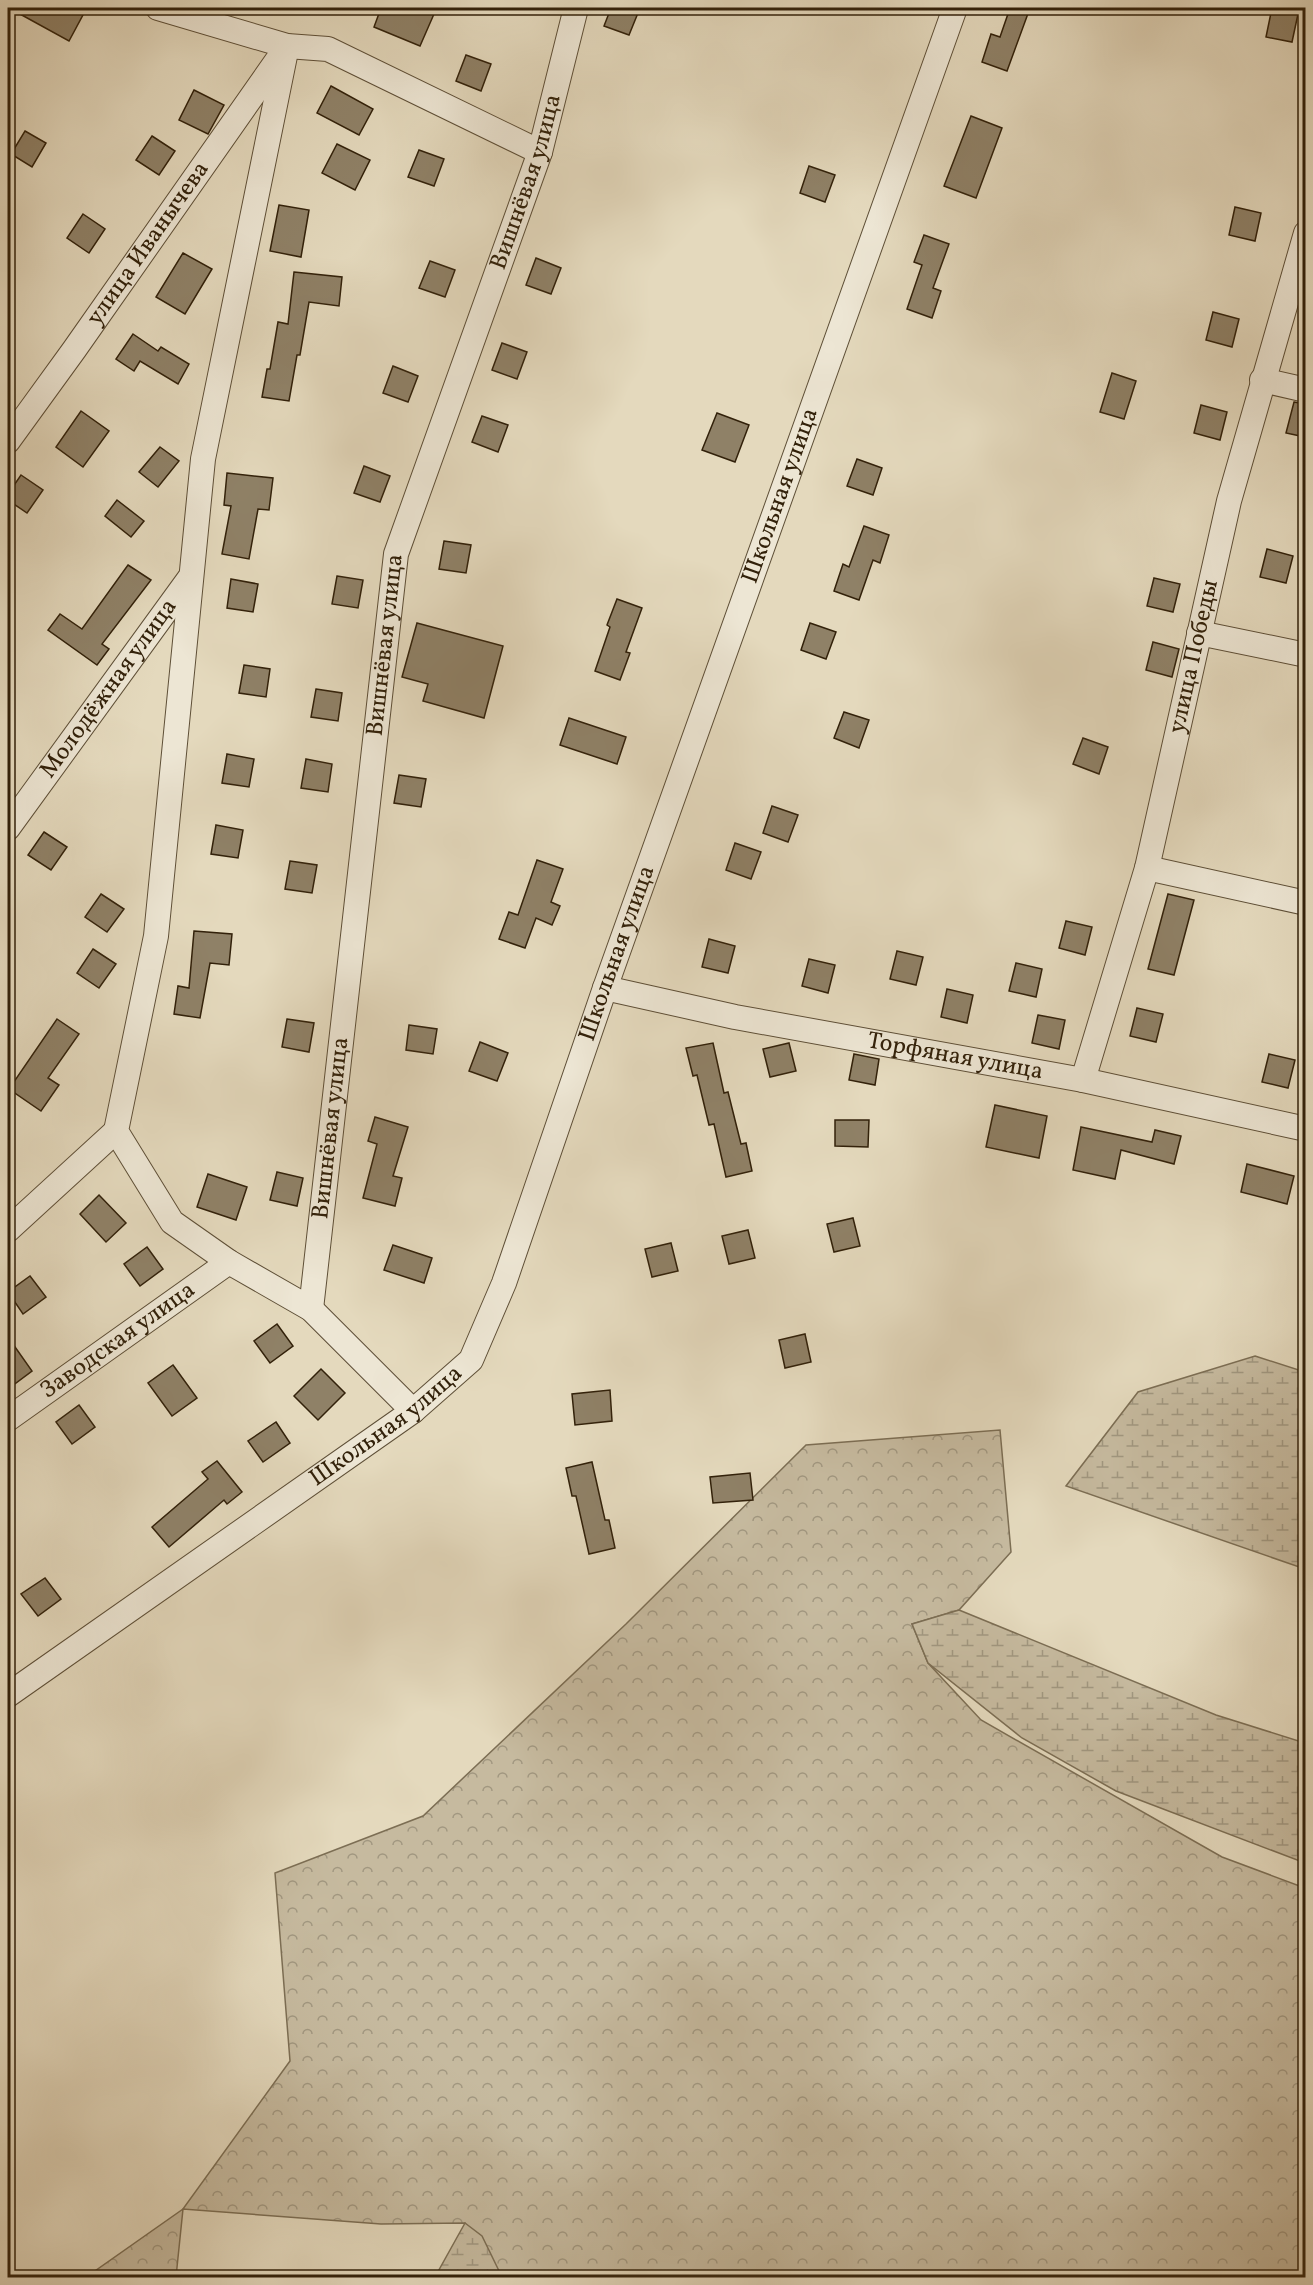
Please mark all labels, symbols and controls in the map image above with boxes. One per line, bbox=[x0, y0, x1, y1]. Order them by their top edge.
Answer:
street label: Вишнёвая улица bbox=[482, 91, 571, 275]
street label: улица Иванычева bbox=[79, 155, 218, 333]
street label: Школьная улица bbox=[734, 403, 828, 588]
street label: Вишнёвая улица bbox=[359, 552, 413, 738]
street label: улица Победы bbox=[1161, 576, 1228, 737]
street label: Молодёжная улица bbox=[32, 592, 186, 786]
street label: Школьная улица bbox=[571, 861, 664, 1046]
street label: Торфяная улица bbox=[865, 1024, 1046, 1089]
street label: Вишнёвая улица bbox=[304, 1035, 358, 1221]
street label: Заводская улица bbox=[34, 1274, 203, 1408]
street label: Школьная улица bbox=[303, 1358, 470, 1495]

